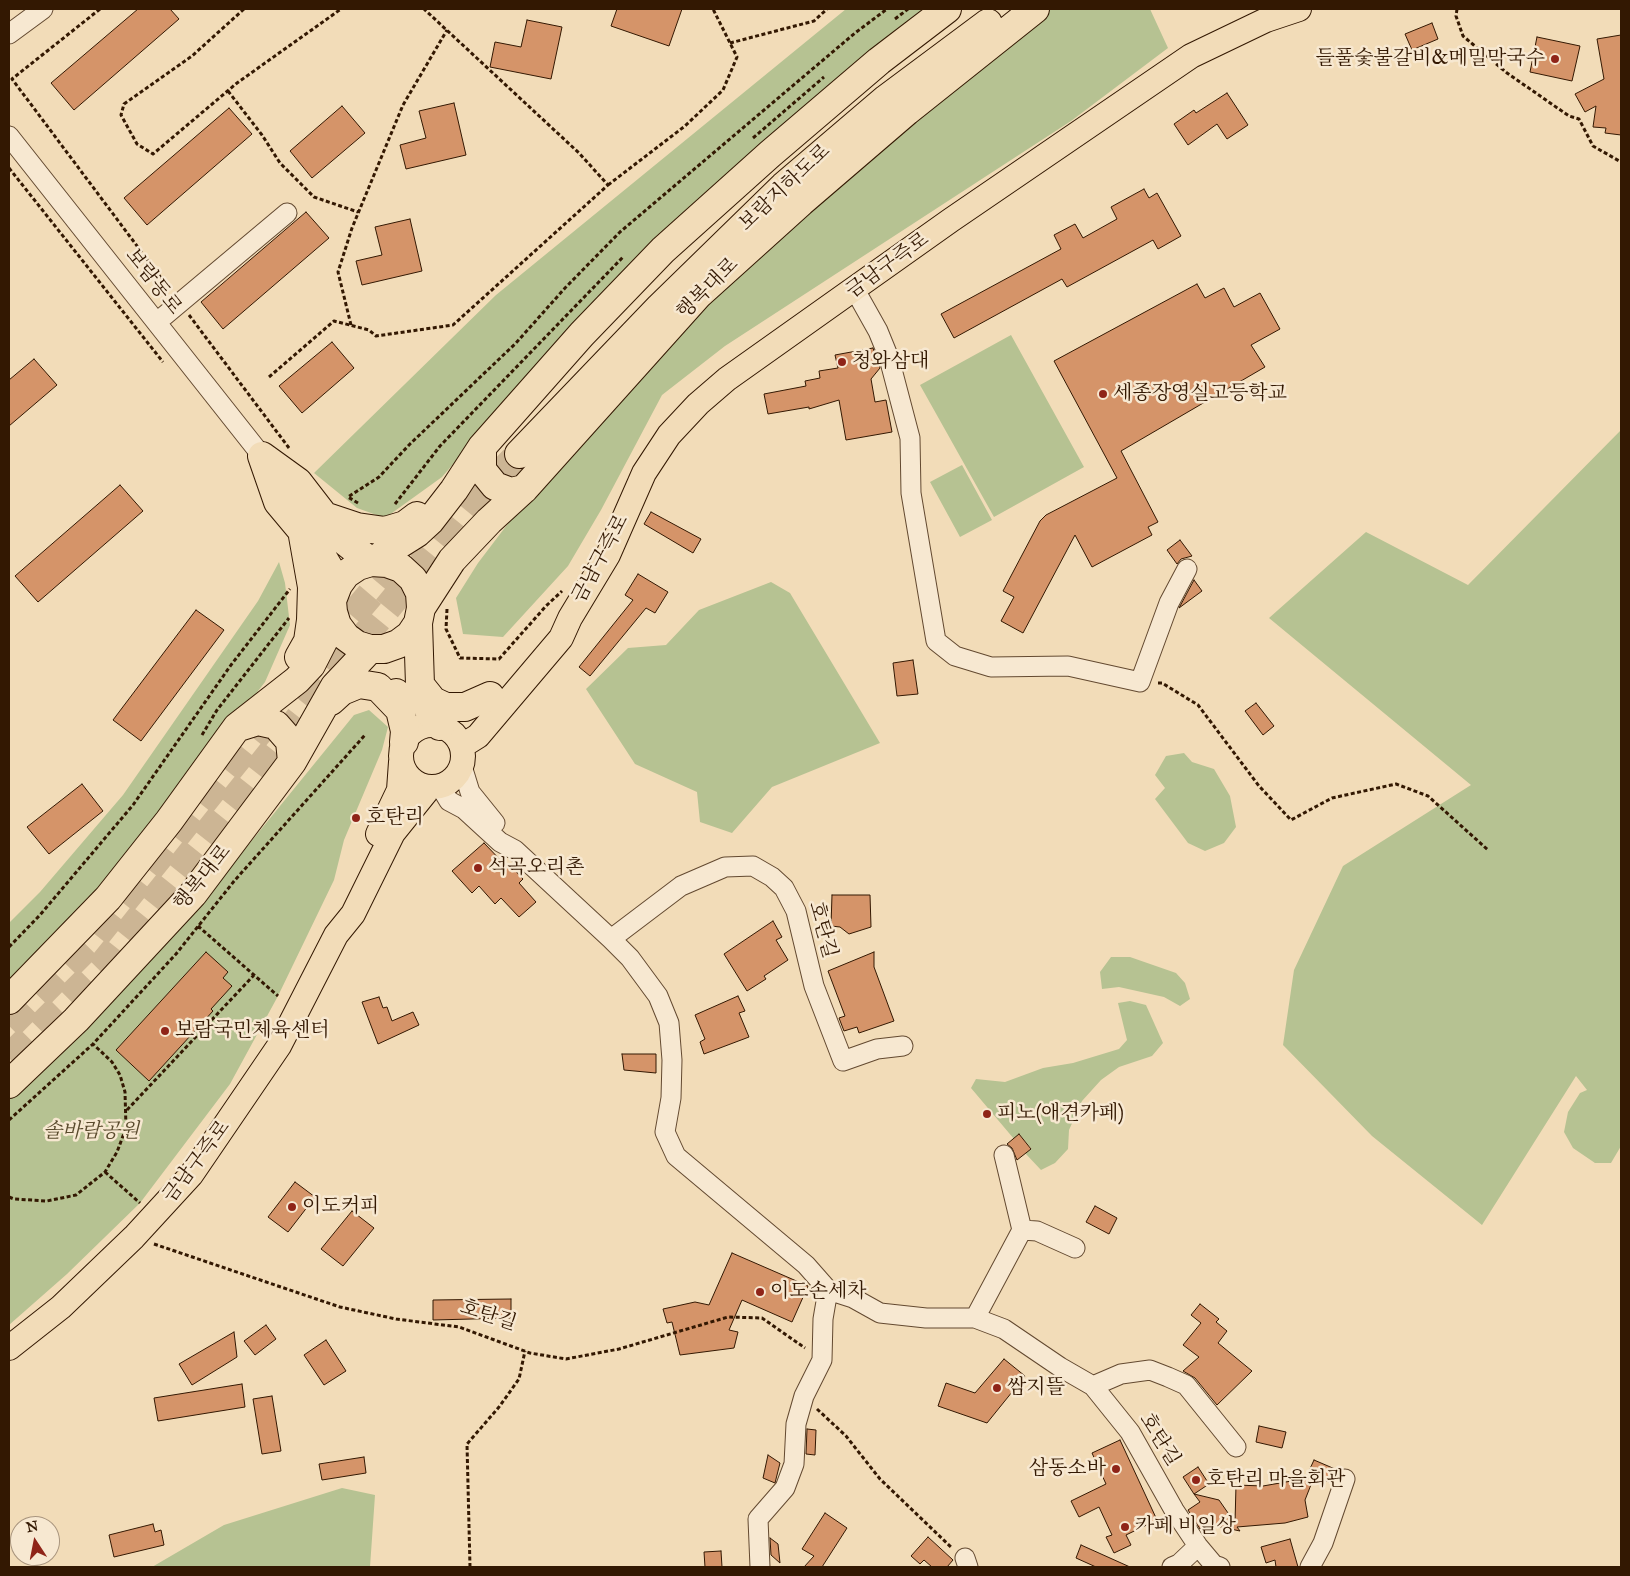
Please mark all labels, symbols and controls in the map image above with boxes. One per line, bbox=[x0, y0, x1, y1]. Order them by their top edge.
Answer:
place label: 들풀숯불갈비&메밀막국수 bbox=[1316, 47, 1545, 71]
marker: 들풀숯불갈비&메밀막국수 bbox=[1549, 53, 1561, 65]
street label: 보람지하도로 bbox=[734, 140, 836, 236]
street label: 금남구즉로 bbox=[842, 228, 934, 304]
street label: 보람동로 bbox=[120, 244, 186, 320]
street label: 행복대로 bbox=[672, 253, 744, 325]
place label: 청와삼대 bbox=[852, 350, 929, 374]
marker: 청와삼대 bbox=[836, 356, 848, 368]
place label: 세종장영실고등학교 bbox=[1113, 382, 1287, 406]
marker: 세종장영실고등학교 bbox=[1097, 388, 1109, 400]
street label: 금남구즉로 bbox=[568, 511, 634, 607]
place label: 호탄리 bbox=[366, 806, 424, 830]
marker: 호탄리 bbox=[350, 812, 362, 824]
street label: 행복대로 bbox=[169, 840, 237, 916]
place label: 석곡오리촌 bbox=[488, 856, 585, 880]
marker: 석곡오리촌 bbox=[472, 862, 484, 874]
street label: 호탄길 bbox=[803, 899, 841, 961]
place label: 보람국민체육센터 bbox=[175, 1019, 330, 1043]
marker: 보람국민체육센터 bbox=[159, 1025, 171, 1037]
place label: 피노(애견카페) bbox=[997, 1102, 1124, 1126]
marker: 피노(애견카페) bbox=[981, 1108, 993, 1120]
street label: 금남구즉로 bbox=[158, 1116, 236, 1208]
park label: 솔바람공원 bbox=[43, 1120, 139, 1144]
place label: 이도커피 bbox=[302, 1195, 379, 1219]
marker: 이도커피 bbox=[286, 1201, 298, 1213]
place label: 이도손세차 bbox=[770, 1280, 867, 1304]
marker: 이도손세차 bbox=[754, 1286, 766, 1298]
street label: 호탄길 bbox=[457, 1296, 519, 1336]
place label: 쌈지뜰 bbox=[1007, 1376, 1065, 1400]
marker: 쌈지뜰 bbox=[991, 1382, 1003, 1394]
street label: 호탄길 bbox=[1133, 1409, 1185, 1471]
place label: 삼동소바 bbox=[1029, 1457, 1106, 1481]
marker: 삼동소바 bbox=[1110, 1463, 1122, 1475]
place label: 호탄리 마을회관 bbox=[1206, 1468, 1346, 1492]
marker: 호탄리 마을회관 bbox=[1190, 1474, 1202, 1486]
place label: 카페 비일상 bbox=[1135, 1515, 1236, 1539]
north arrow bbox=[10, 1516, 60, 1566]
text: N bbox=[25, 1517, 40, 1536]
marker: 카페 비일상 bbox=[1119, 1521, 1131, 1533]

